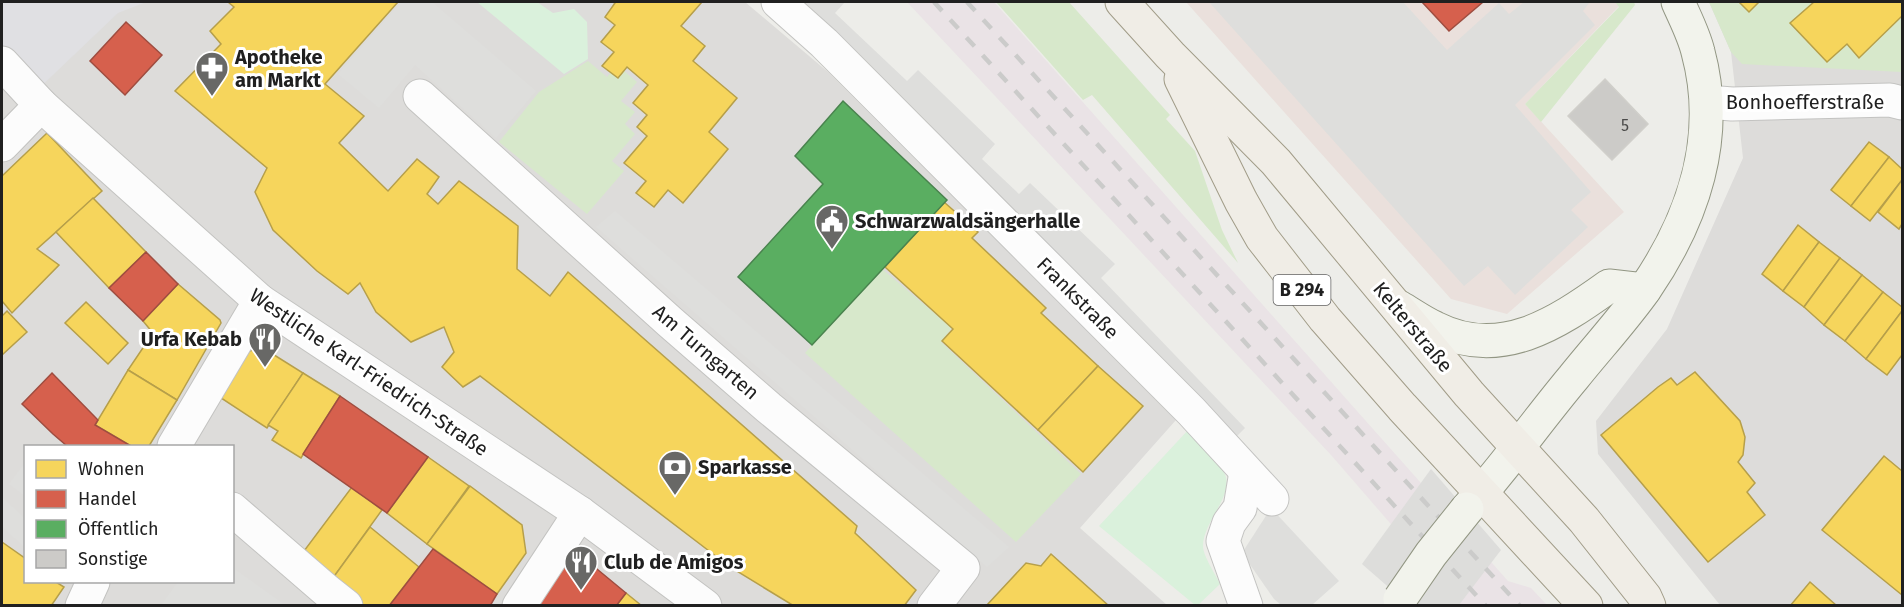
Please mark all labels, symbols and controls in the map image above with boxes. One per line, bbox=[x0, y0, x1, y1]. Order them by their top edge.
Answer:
place label: Apotheke am Markt bbox=[234, 45, 323, 92]
pharmacy icon: Apotheke am Markt bbox=[194, 50, 230, 97]
street label: Bonhoefferstraße bbox=[1726, 90, 1884, 114]
house number: 5 bbox=[1621, 116, 1629, 135]
public building icon: Schwarzwaldsängerhalle bbox=[814, 203, 850, 250]
place label: Schwarzwaldsängerhalle bbox=[855, 209, 1080, 233]
street label: Frankstraße bbox=[1032, 252, 1124, 344]
road number: B 294 bbox=[1274, 275, 1330, 305]
street label: Kelterstraße bbox=[1368, 277, 1458, 377]
street label: Westliche Karl-Friedrich-Straße bbox=[245, 283, 493, 461]
street label: Am Turngarten bbox=[648, 299, 764, 405]
restaurant icon: Urfa Kebab bbox=[247, 321, 283, 368]
place label: Urfa Kebab bbox=[141, 327, 242, 351]
legend bbox=[24, 445, 234, 583]
bank icon: Sparkasse bbox=[657, 449, 693, 496]
place label: Sparkasse bbox=[698, 455, 792, 479]
text: Wohnen bbox=[78, 458, 145, 480]
text: Handel bbox=[78, 488, 136, 510]
text: Öffentlich bbox=[78, 518, 159, 540]
restaurant icon: Club de Amigos bbox=[563, 544, 599, 591]
text: Sonstige bbox=[78, 548, 148, 570]
place label: Club de Amigos bbox=[604, 550, 744, 574]

